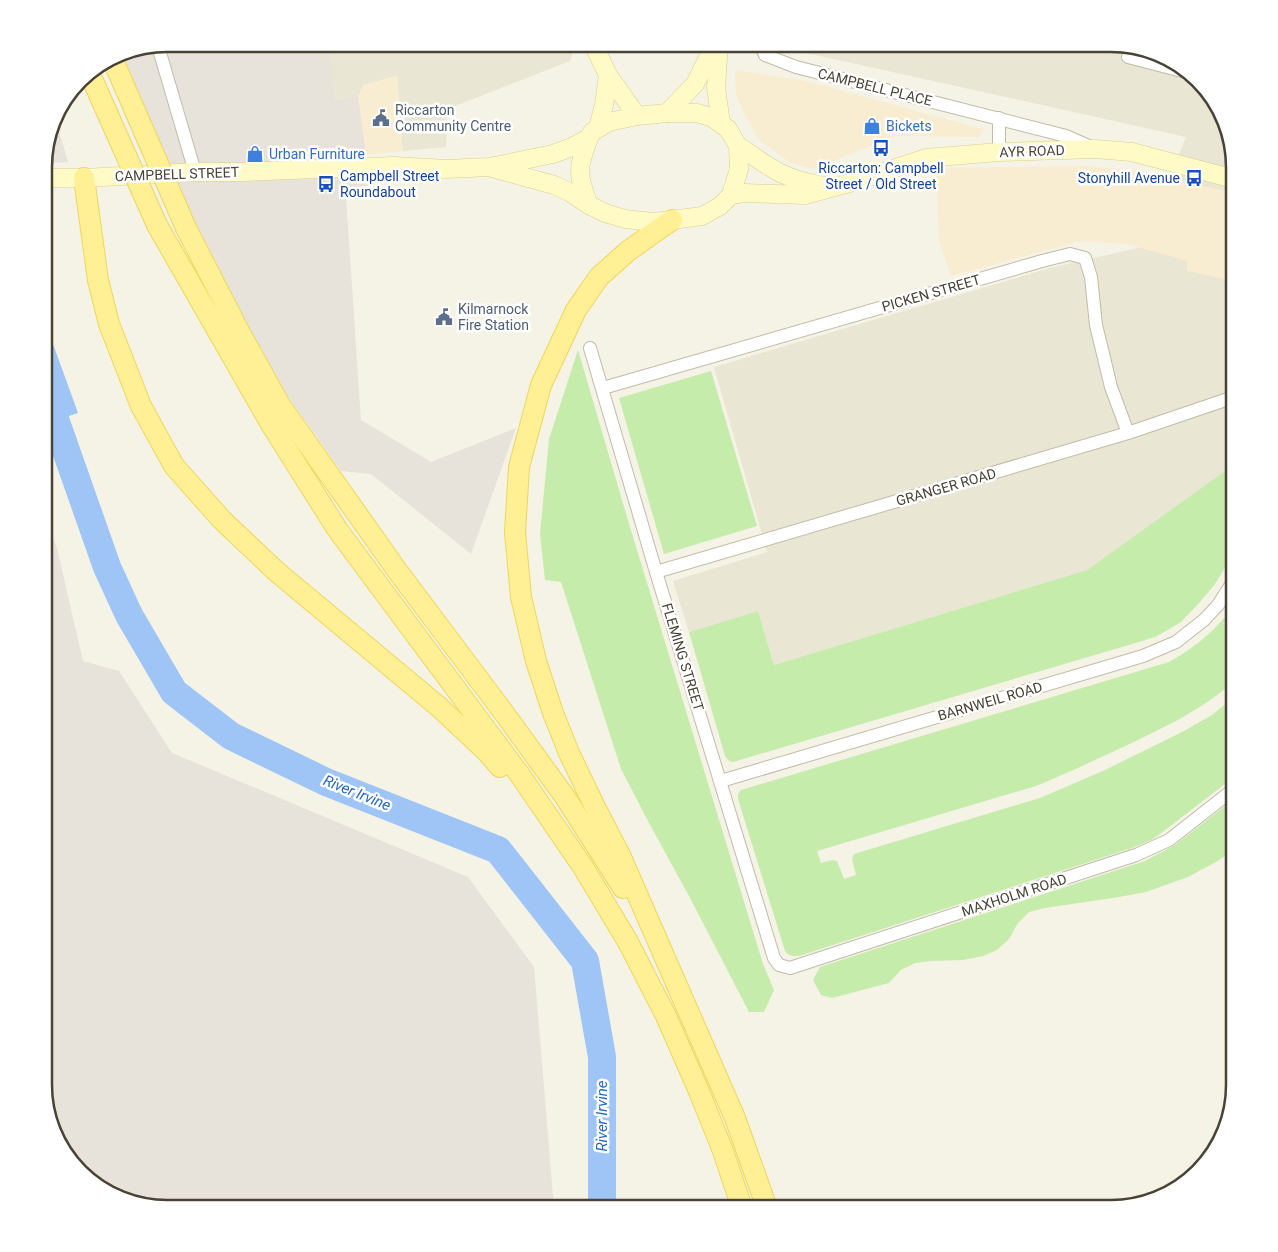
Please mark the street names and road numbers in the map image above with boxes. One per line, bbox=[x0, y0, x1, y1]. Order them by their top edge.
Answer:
street label: CAMPBELL PLACE bbox=[816, 65, 934, 109]
street label: AYR ROAD bbox=[999, 142, 1065, 160]
street label: CAMPBELL STREET bbox=[115, 164, 240, 184]
street label: PICKEN STREET bbox=[880, 271, 983, 315]
street label: GRANGER ROAD bbox=[894, 465, 998, 509]
street label: FLEMING STREET bbox=[659, 601, 707, 713]
street label: BARNWEIL ROAD bbox=[936, 678, 1044, 724]
street label: MAXHOLM ROAD bbox=[959, 870, 1069, 920]

